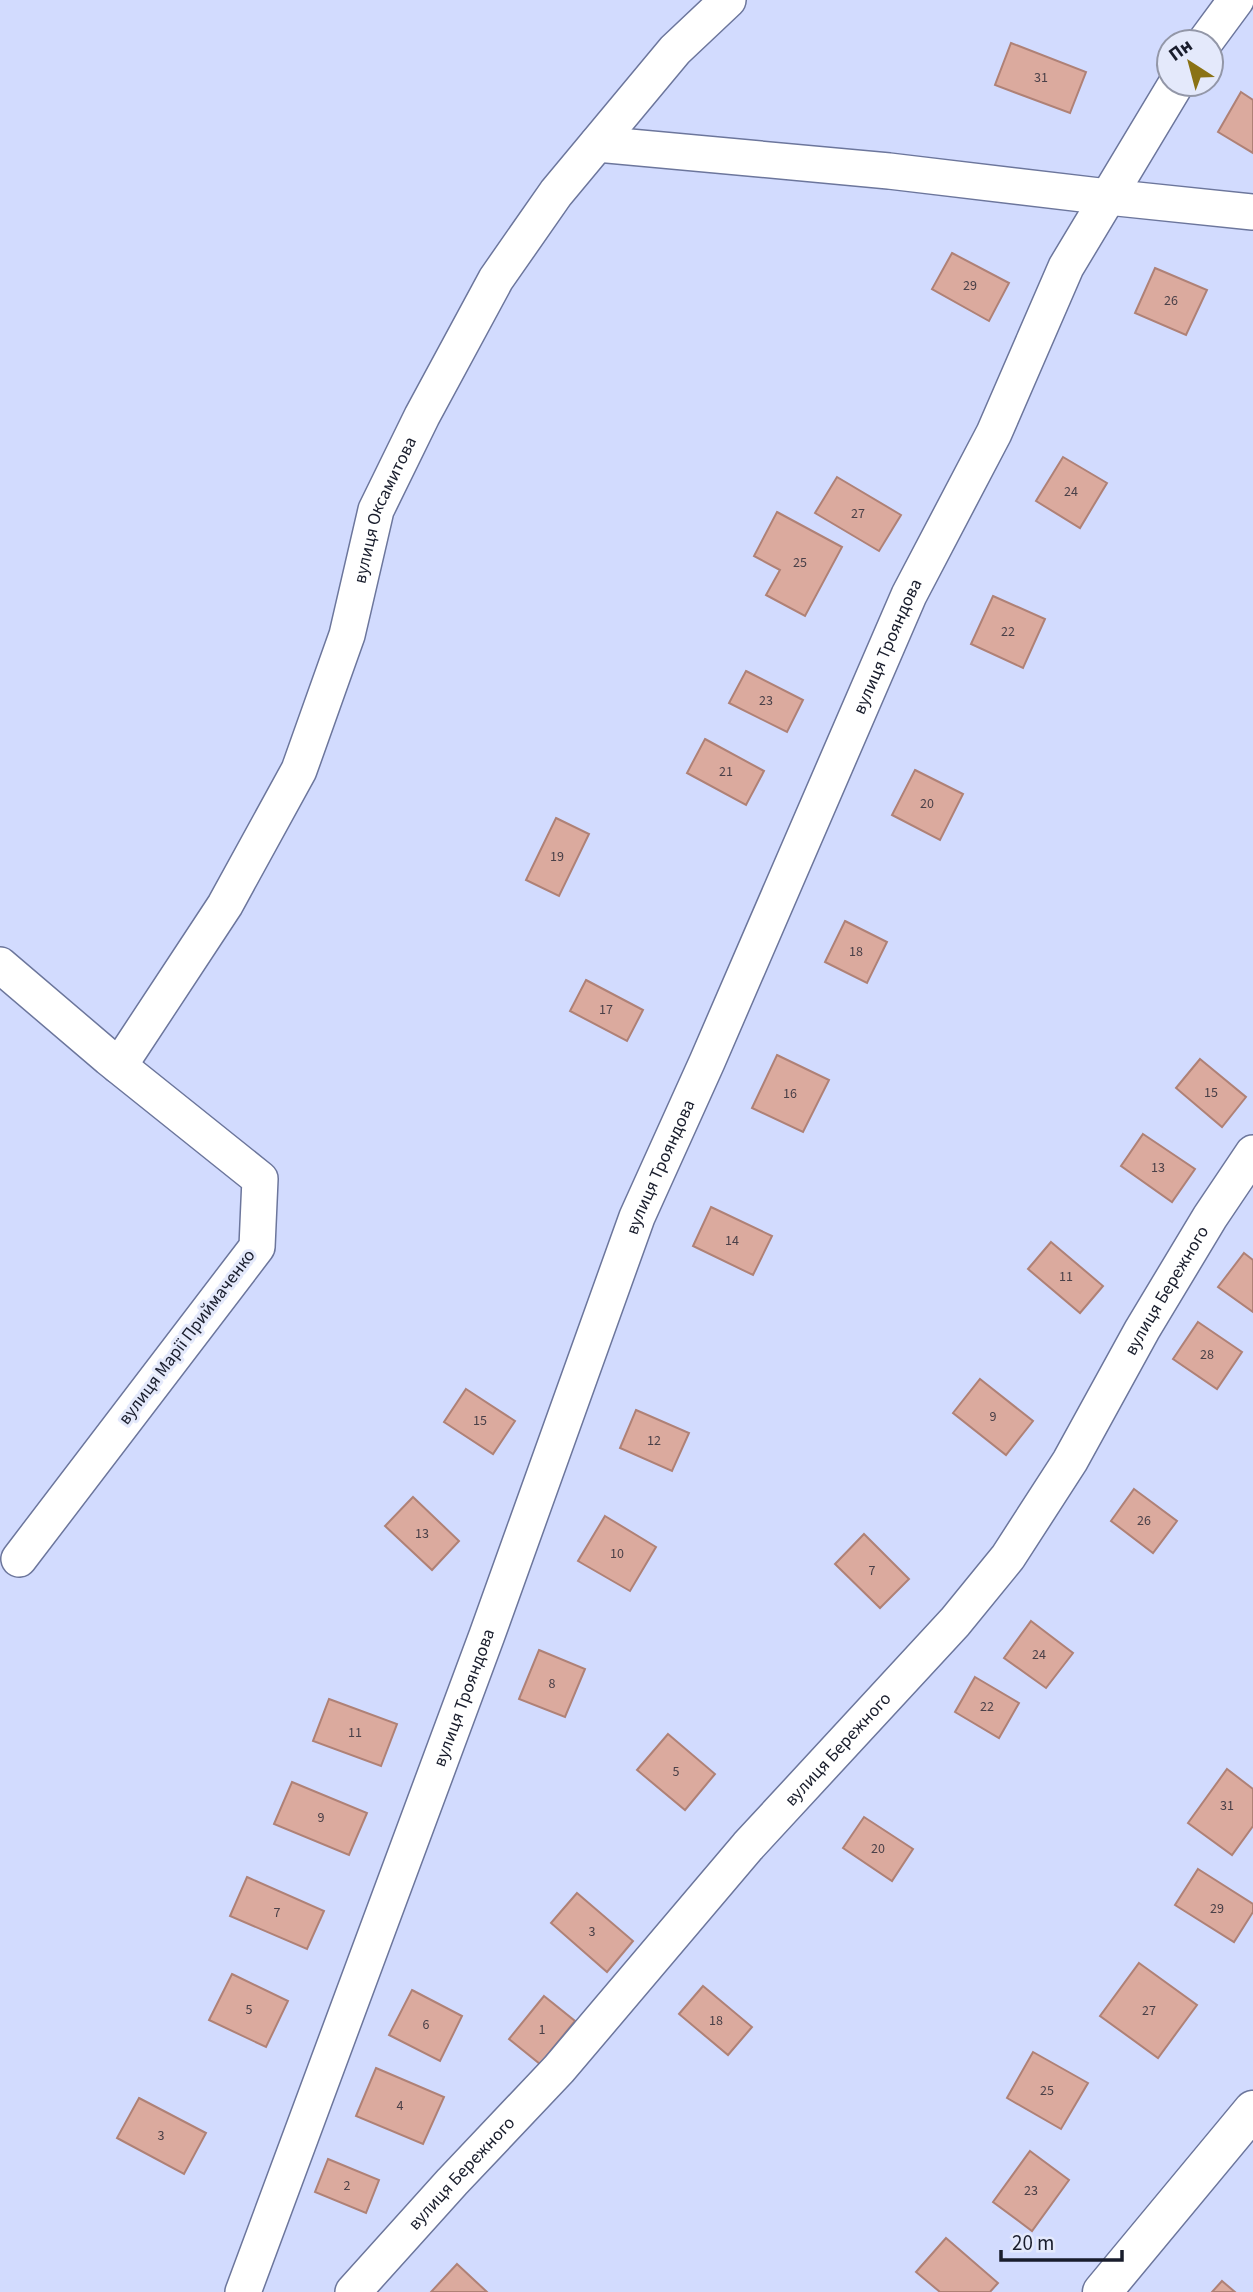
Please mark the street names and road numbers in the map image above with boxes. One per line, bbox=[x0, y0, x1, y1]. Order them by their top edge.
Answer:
street label: вулиця Оксамитова bbox=[347, 432, 423, 586]
street label: вулиця Трояндова bbox=[846, 574, 928, 718]
street label: вулиця Трояндова bbox=[619, 1095, 701, 1238]
street label: вулиця Бережного bbox=[1118, 1221, 1215, 1360]
street label: вулиця Марії Приймаченко bbox=[113, 1244, 261, 1430]
street label: вулиця Трояндова bbox=[427, 1625, 501, 1770]
street label: вулиця Бережного bbox=[779, 1687, 897, 1811]
street label: вулиця Бережного bbox=[402, 2111, 521, 2235]

